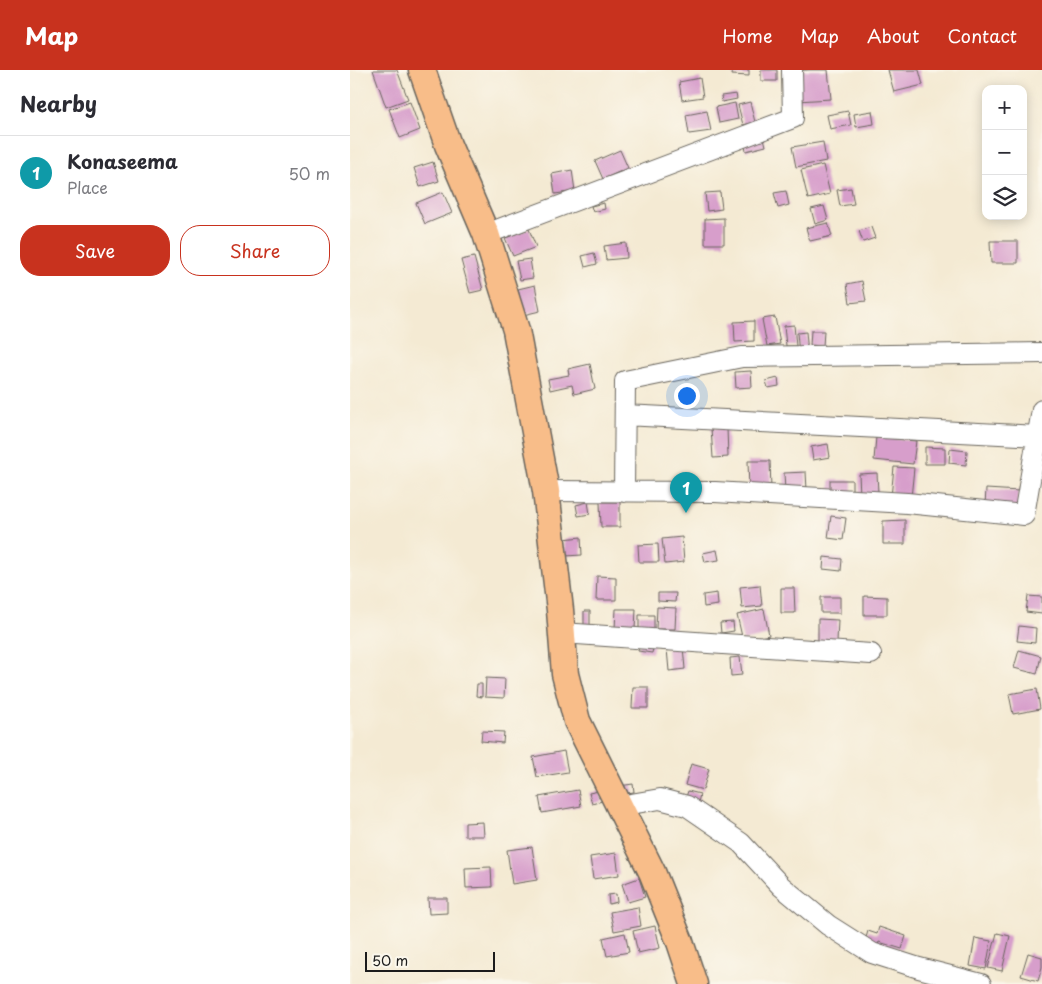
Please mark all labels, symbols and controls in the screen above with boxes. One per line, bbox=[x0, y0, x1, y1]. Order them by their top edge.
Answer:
text: Map bbox=[25, 17, 78, 53]
text: Home bbox=[722, 22, 772, 49]
text: Map bbox=[800, 22, 839, 49]
text: About bbox=[867, 22, 919, 49]
text: Contact bbox=[947, 22, 1017, 49]
map controls bbox=[982, 85, 1027, 220]
button: + bbox=[982, 85, 1027, 130]
text: Nearby bbox=[20, 87, 97, 119]
button: − bbox=[982, 130, 1027, 175]
text: Konaseema bbox=[67, 147, 178, 175]
text: 1 bbox=[32, 161, 40, 185]
text: 50 m bbox=[289, 161, 330, 185]
text: Place bbox=[67, 175, 108, 199]
button: layers bbox=[982, 175, 1027, 220]
button: Save bbox=[20, 225, 170, 276]
button: Share bbox=[180, 225, 330, 276]
your location bbox=[674, 383, 700, 409]
pin: 1 bbox=[670, 472, 702, 513]
scale bar bbox=[365, 949, 495, 972]
text: 50 m bbox=[372, 950, 408, 971]

